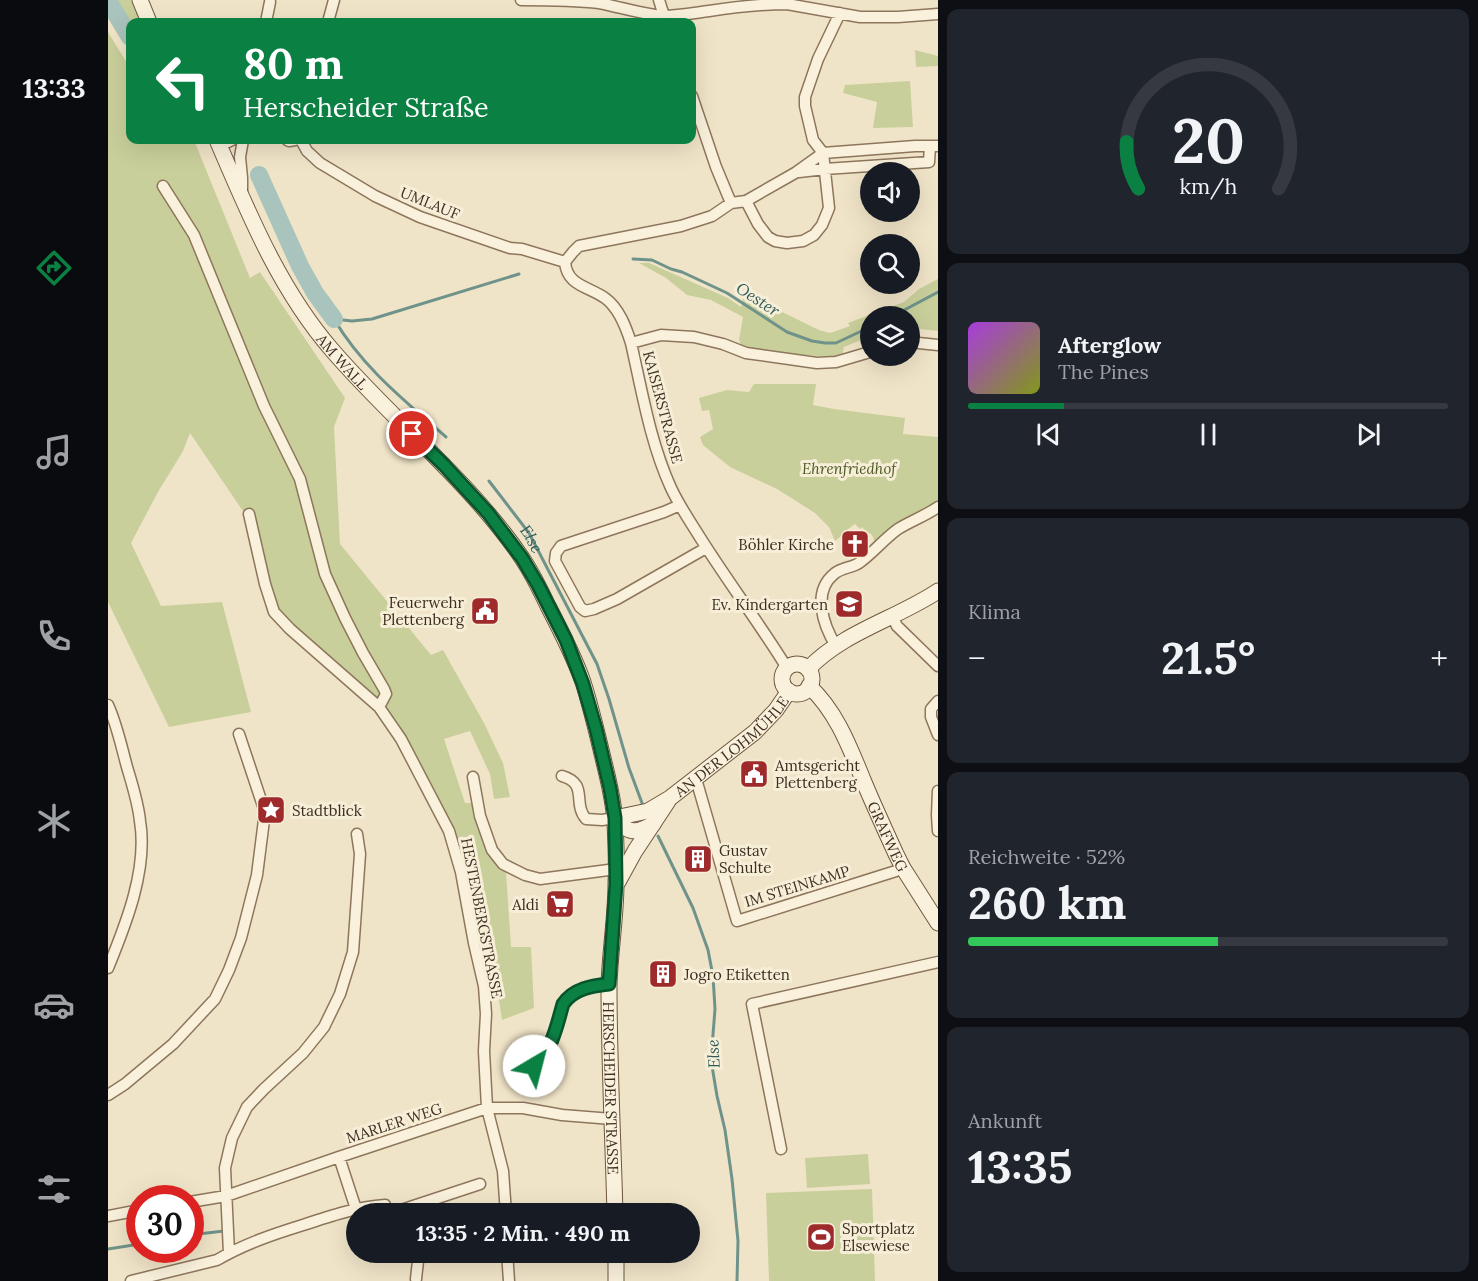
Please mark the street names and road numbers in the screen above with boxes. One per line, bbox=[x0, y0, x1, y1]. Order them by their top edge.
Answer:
street label: UMLAUF bbox=[397, 182, 463, 224]
street label: AM WALL bbox=[312, 329, 373, 393]
street label: KAISERSTRASSE bbox=[639, 349, 687, 465]
street label: AN DER LOHMÜHLE bbox=[670, 692, 792, 801]
street label: GRAFWEG bbox=[864, 798, 913, 875]
street label: HESTENBERGSTRASSE bbox=[457, 836, 507, 1000]
street label: IM STEINKAMP bbox=[742, 861, 852, 911]
street label: HERSCHEIDER STRASSE bbox=[600, 1001, 623, 1175]
street label: MARLER WEG bbox=[344, 1098, 445, 1147]

